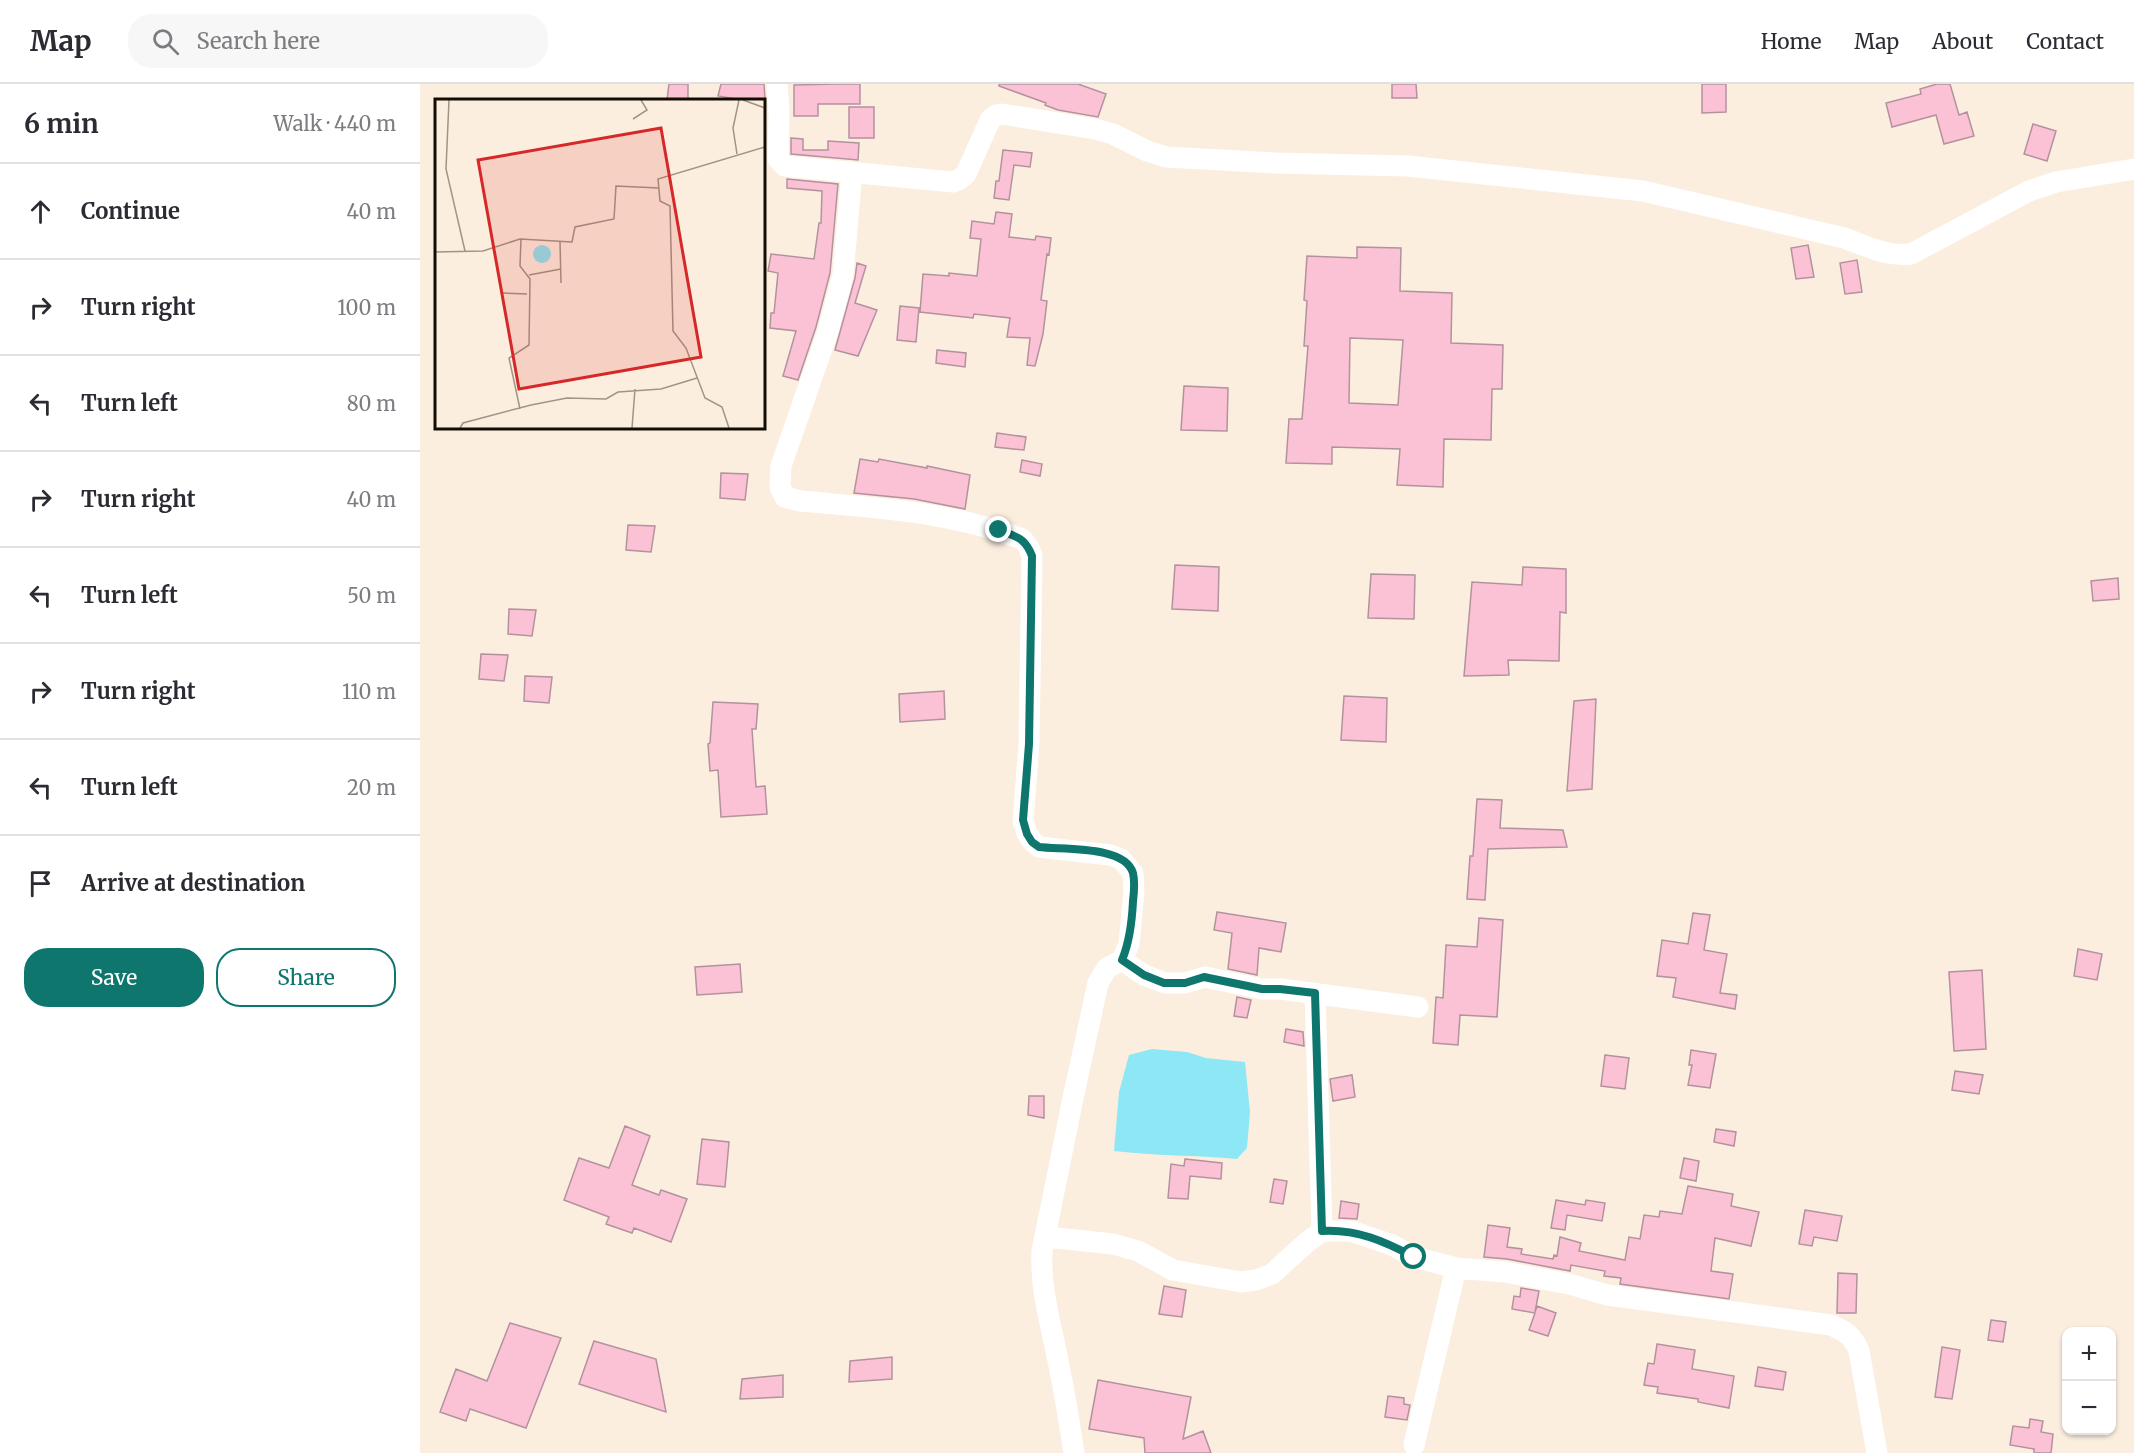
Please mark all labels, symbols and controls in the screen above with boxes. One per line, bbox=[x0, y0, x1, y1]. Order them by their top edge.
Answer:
search box bbox=[128, 14, 548, 68]
text: Map bbox=[30, 23, 92, 59]
icon: search bbox=[149, 25, 182, 58]
text: Search here bbox=[197, 27, 320, 55]
text: Home bbox=[1761, 28, 1821, 55]
text: Map bbox=[1854, 28, 1899, 55]
text: About bbox=[1932, 28, 1993, 55]
text: Contact bbox=[2026, 28, 2104, 55]
inset map bbox=[435, 99, 765, 429]
text: 6 min bbox=[24, 107, 99, 140]
text: Walk · 440 m bbox=[274, 111, 396, 136]
icon: ahead bbox=[24, 195, 57, 228]
text: Continue bbox=[81, 197, 180, 225]
text: 40 m bbox=[346, 199, 396, 224]
icon: right bbox=[24, 291, 57, 324]
text: Turn right bbox=[81, 293, 195, 321]
text: 100 m bbox=[337, 295, 396, 320]
icon: left bbox=[24, 387, 57, 420]
text: Turn left bbox=[81, 389, 178, 417]
text: 80 m bbox=[347, 391, 396, 416]
icon: right bbox=[24, 483, 57, 516]
text: Turn right bbox=[81, 485, 195, 513]
text: 40 m bbox=[346, 487, 396, 512]
route end bbox=[985, 516, 1011, 542]
icon: left bbox=[24, 579, 57, 612]
text: Turn left bbox=[81, 581, 178, 609]
text: 50 m bbox=[347, 583, 396, 608]
icon: right bbox=[24, 675, 57, 708]
text: Turn right bbox=[81, 677, 195, 705]
text: 110 m bbox=[342, 679, 396, 704]
icon: left bbox=[24, 771, 57, 804]
text: Turn left bbox=[81, 773, 178, 801]
text: 20 m bbox=[347, 775, 396, 800]
icon: arrive bbox=[24, 867, 57, 900]
text: Arrive at destination bbox=[81, 869, 305, 897]
button: Save bbox=[24, 948, 204, 1007]
button: Share bbox=[216, 948, 396, 1007]
route start bbox=[1400, 1243, 1426, 1269]
map controls bbox=[2062, 1327, 2116, 1435]
button: + bbox=[2062, 1327, 2116, 1381]
button: − bbox=[2062, 1381, 2116, 1435]

